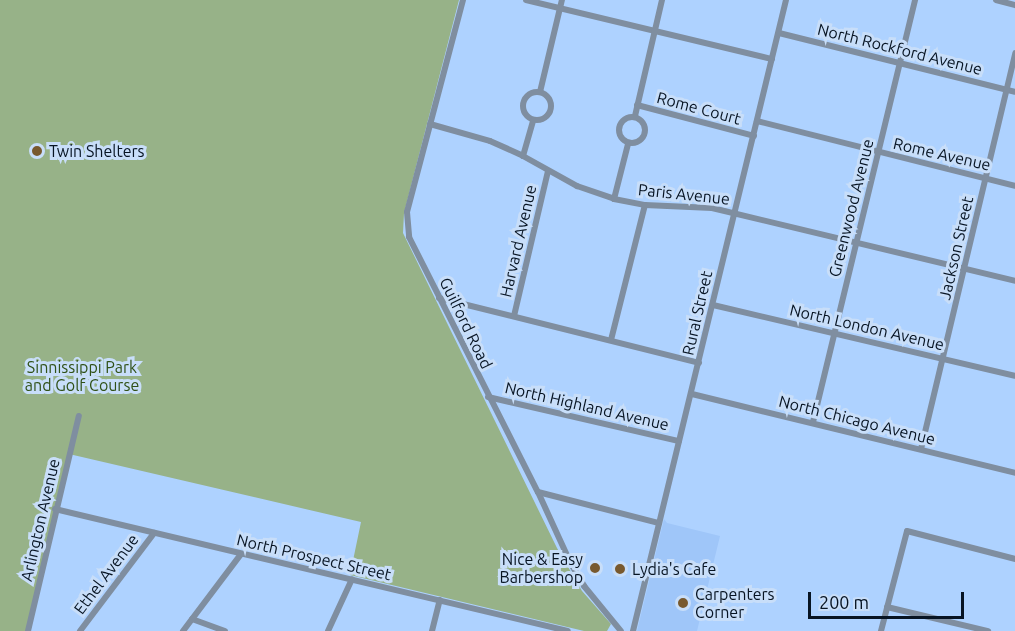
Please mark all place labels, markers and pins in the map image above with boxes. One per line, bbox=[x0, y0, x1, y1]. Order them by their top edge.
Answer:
place label: Twin Shelters bbox=[49, 141, 145, 161]
marker: Twin Shelters bbox=[30, 144, 44, 158]
place label: Nice & Easy Barbershop bbox=[499, 549, 583, 587]
place label: Lydia's Cafe bbox=[632, 559, 716, 579]
marker: Nice & Easy Barbershop bbox=[588, 561, 602, 575]
marker: Lydia's Cafe bbox=[613, 562, 627, 576]
place label: Carpenters Corner bbox=[695, 584, 775, 622]
marker: Carpenters Corner bbox=[676, 596, 690, 610]

